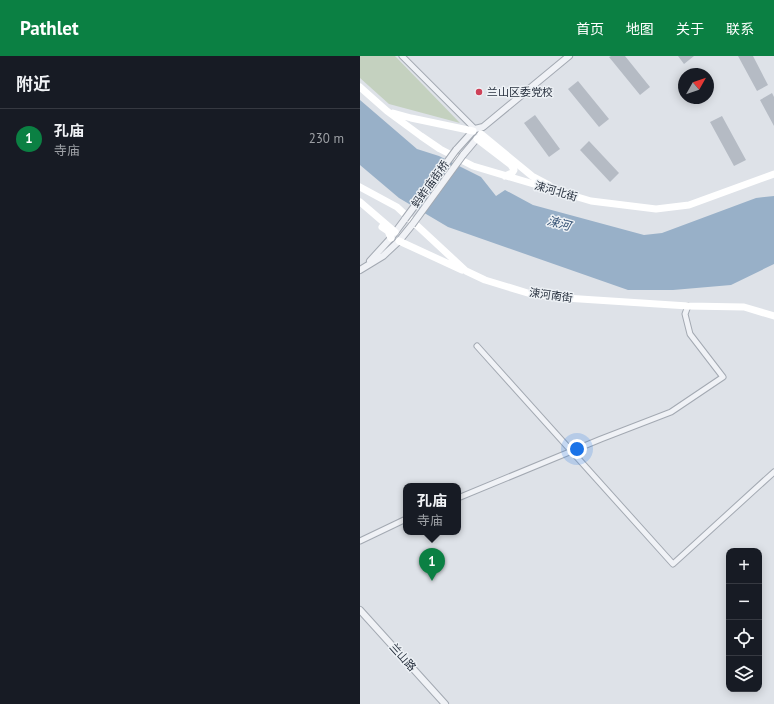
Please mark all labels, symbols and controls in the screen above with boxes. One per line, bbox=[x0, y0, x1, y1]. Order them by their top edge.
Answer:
text: Pathlet bbox=[20, 16, 79, 40]
text: 首页 bbox=[576, 20, 604, 38]
text: 地图 bbox=[626, 20, 654, 38]
text: 关于 bbox=[676, 20, 704, 38]
text: 联系 bbox=[726, 20, 754, 38]
north arrow bbox=[678, 68, 714, 104]
text: 附近 bbox=[16, 73, 50, 95]
place label: 兰山区委党校 bbox=[487, 85, 553, 99]
marker: 兰山区委党校 bbox=[474, 87, 484, 97]
text: 孔庙 bbox=[54, 121, 84, 140]
text: 1 bbox=[25, 130, 33, 147]
text: 230 m bbox=[309, 130, 344, 147]
text: 寺庙 bbox=[54, 142, 80, 159]
street label: 蚂蚱庙街桥 bbox=[408, 158, 452, 210]
street label: 涑河北街 bbox=[533, 178, 579, 204]
water label: 涑河 bbox=[545, 213, 574, 234]
street label: 涑河南街 bbox=[528, 285, 574, 305]
your location bbox=[567, 439, 587, 459]
popup bbox=[403, 483, 461, 535]
text: 孔庙 bbox=[417, 491, 447, 510]
text: 寺庙 bbox=[417, 512, 443, 529]
pin: 1 bbox=[419, 548, 445, 581]
map controls bbox=[726, 548, 762, 692]
button: + bbox=[726, 548, 762, 584]
button: − bbox=[726, 584, 762, 620]
button: locate bbox=[726, 620, 762, 656]
street label: 兰山路 bbox=[387, 640, 419, 674]
button: layers bbox=[726, 656, 762, 692]

